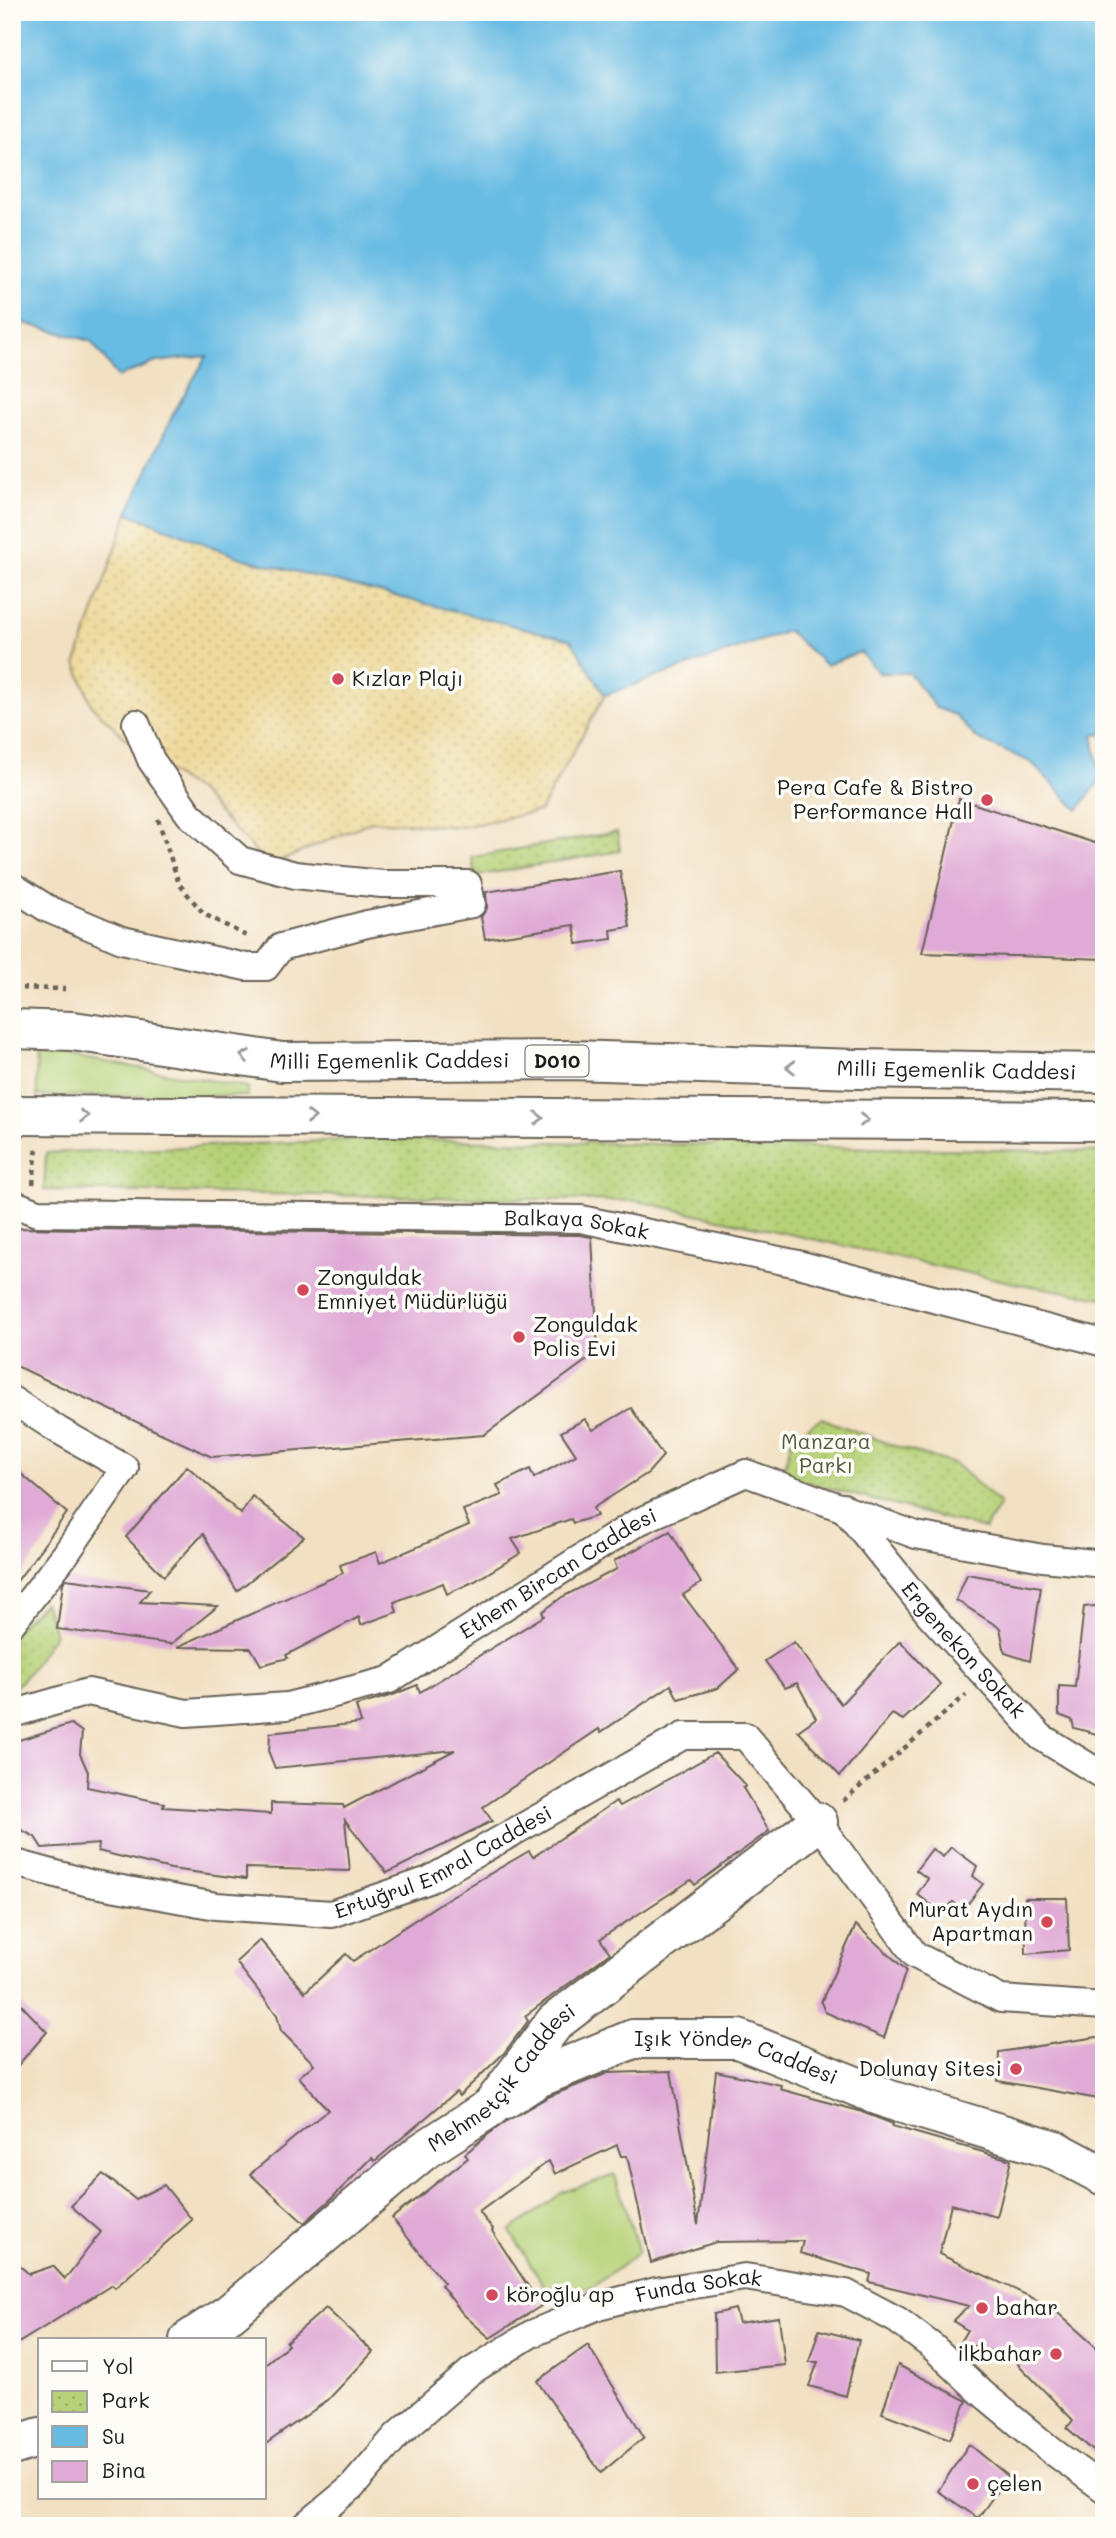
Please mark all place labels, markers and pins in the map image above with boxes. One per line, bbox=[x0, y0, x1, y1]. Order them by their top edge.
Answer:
place label: Kızlar Plajı bbox=[352, 664, 463, 691]
marker: Kızlar Plajı bbox=[330, 671, 346, 687]
place label: Pera Cafe & Bistro Performance Hall bbox=[777, 773, 973, 824]
marker: Pera Cafe & Bistro Performance Hall bbox=[979, 792, 995, 808]
place label: Zonguldak Emniyet Müdürlüğü bbox=[317, 1263, 508, 1314]
marker: Zonguldak Emniyet Müdürlüğü bbox=[295, 1282, 311, 1298]
place label: Zonguldak Polis Evi bbox=[533, 1310, 638, 1361]
marker: Zonguldak Polis Evi bbox=[511, 1329, 527, 1345]
place label: Murat Aydın Apartman bbox=[908, 1895, 1033, 1946]
marker: Murat Aydın Apartman bbox=[1039, 1914, 1055, 1930]
place label: Dolunay Sitesi bbox=[859, 2054, 1002, 2081]
marker: Dolunay Sitesi bbox=[1008, 2061, 1024, 2077]
place label: köroğlu ap bbox=[506, 2280, 614, 2307]
marker: köroğlu ap bbox=[484, 2287, 500, 2303]
place label: bahar bbox=[996, 2293, 1058, 2320]
marker: bahar bbox=[974, 2300, 990, 2316]
place label: ilkbahar bbox=[957, 2339, 1042, 2366]
marker: ilkbahar bbox=[1048, 2346, 1064, 2362]
place label: çelen bbox=[987, 2469, 1042, 2496]
marker: çelen bbox=[965, 2476, 981, 2492]

